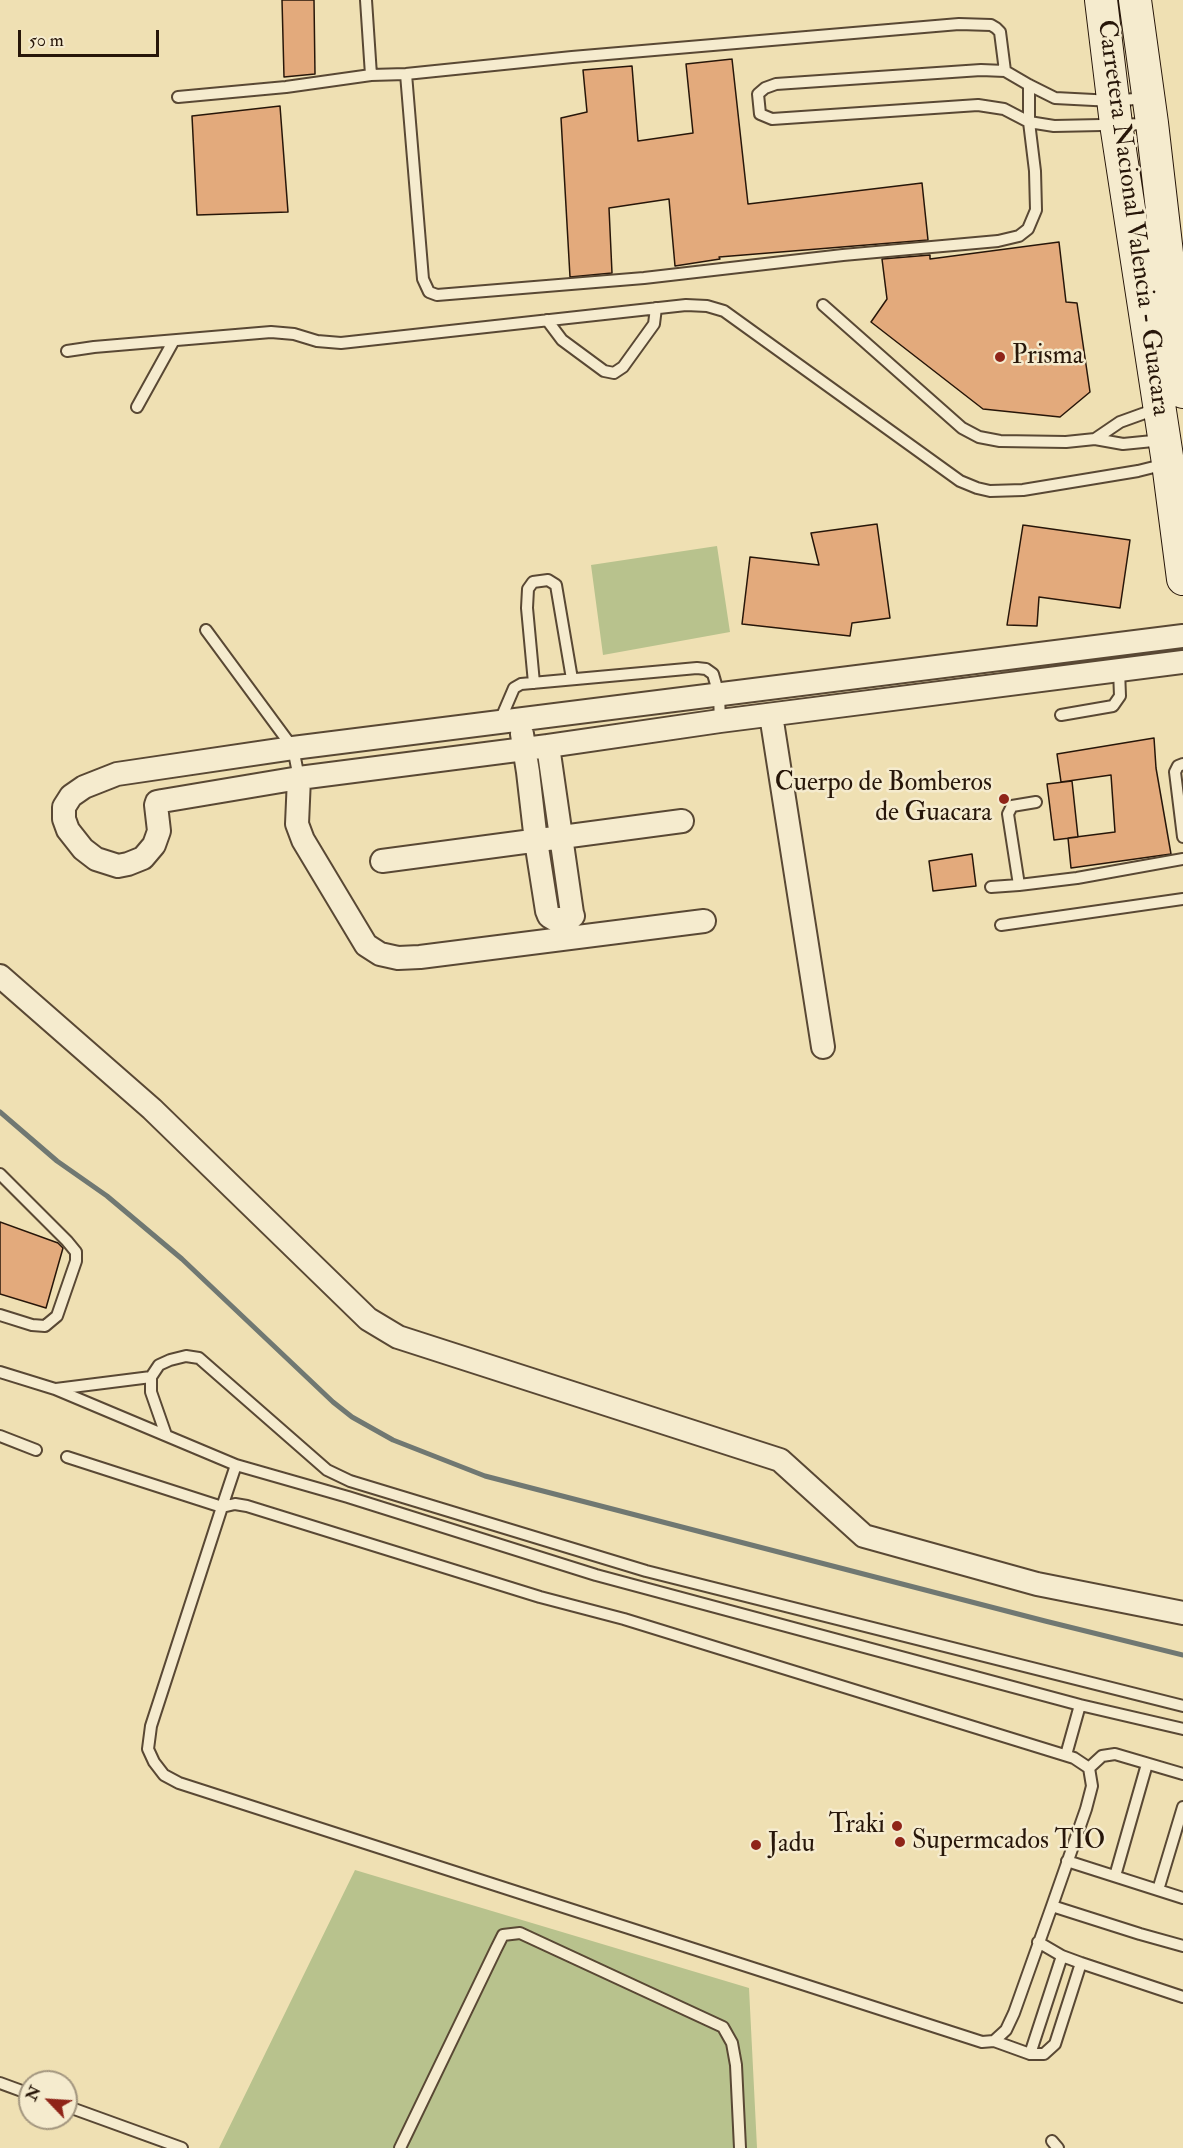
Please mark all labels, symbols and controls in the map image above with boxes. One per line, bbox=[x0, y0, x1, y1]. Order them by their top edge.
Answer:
scale bar bbox=[21, 18, 162, 56]
street label: Carretera Nacional Valencia - Guacara bbox=[1089, 18, 1175, 418]
text: 50 m bbox=[29, 29, 64, 52]
place label: Prisma bbox=[1012, 341, 1083, 373]
marker: Prisma bbox=[993, 350, 1007, 364]
place label: Cuerpo de Bomberos de Guacara bbox=[775, 768, 992, 830]
marker: Cuerpo de Bomberos de Guacara bbox=[997, 792, 1011, 806]
place label: Traki bbox=[829, 1810, 885, 1842]
marker: Traki bbox=[890, 1819, 904, 1833]
place label: Supermcados TIO bbox=[912, 1826, 1105, 1858]
place label: Jadu bbox=[768, 1829, 815, 1861]
marker: Supermcados TIO bbox=[893, 1835, 907, 1849]
marker: Jadu bbox=[749, 1838, 763, 1852]
north arrow bbox=[18, 2070, 78, 2130]
text: N bbox=[21, 2083, 46, 2104]

